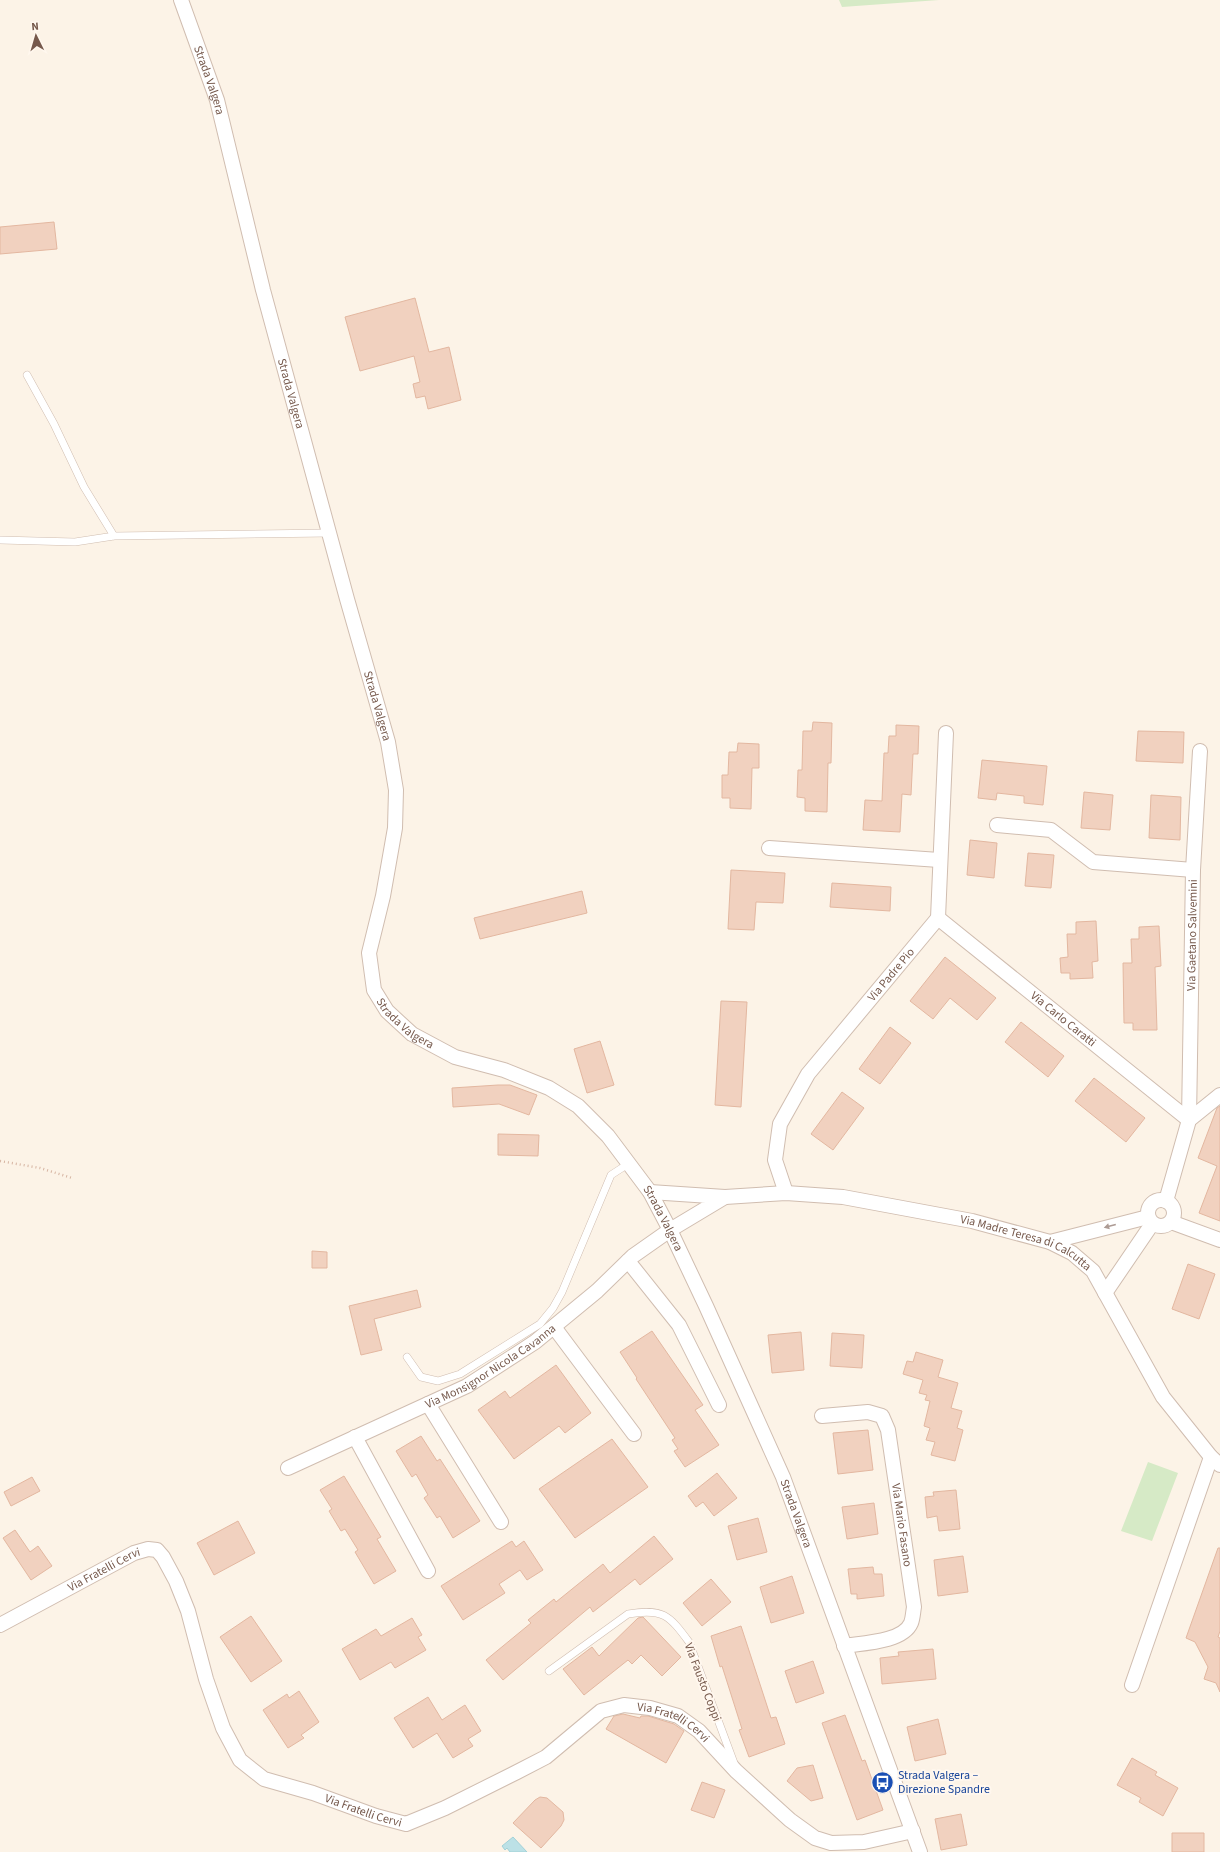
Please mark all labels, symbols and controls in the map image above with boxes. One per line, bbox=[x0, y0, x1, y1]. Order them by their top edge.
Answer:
north arrow bbox=[16, 16, 56, 56]
text: N bbox=[31, 19, 39, 34]
street label: Strada Valgera bbox=[189, 43, 228, 116]
street label: Strada Valgera bbox=[273, 357, 308, 431]
street label: Strada Valgera bbox=[359, 669, 395, 743]
street label: Via Gaetano Salvemini bbox=[1183, 879, 1202, 991]
street label: Via Padre Pio bbox=[864, 944, 919, 1005]
street label: Via Carlo Caratti bbox=[1027, 988, 1100, 1051]
street label: Strada Valgera bbox=[372, 995, 437, 1053]
street label: Strada Valgera bbox=[639, 1182, 687, 1254]
street label: Via Madre Teresa di Calcutta bbox=[959, 1211, 1095, 1275]
one-way arrow bbox=[1104, 1224, 1116, 1230]
street label: Via Monsignor Nicola Cavanna bbox=[423, 1320, 560, 1413]
street label: Strada Valgera bbox=[775, 1477, 816, 1550]
street label: Via Mario Fasano bbox=[887, 1482, 916, 1568]
street label: Via Fratelli Cervi bbox=[65, 1544, 142, 1596]
street label: Via Fausto Coppi bbox=[680, 1640, 725, 1724]
street label: Via Fratelli Cervi bbox=[636, 1699, 713, 1746]
place label: Strada Valgera – Direzione Spandre bbox=[898, 1767, 990, 1798]
bus stop icon: Strada Valgera – Direzione Spandre bbox=[870, 1769, 896, 1795]
street label: Via Fratelli Cervi bbox=[322, 1790, 404, 1832]

